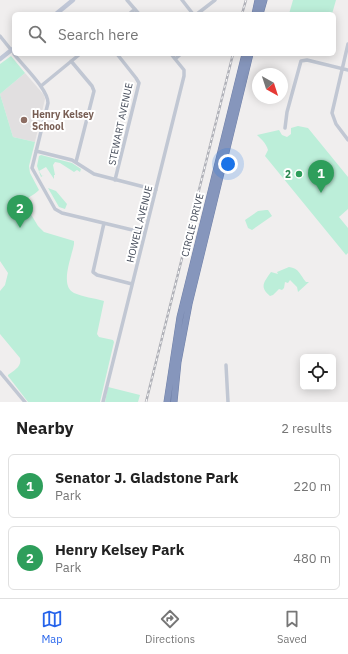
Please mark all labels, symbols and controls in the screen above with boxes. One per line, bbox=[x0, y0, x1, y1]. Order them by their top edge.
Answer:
search box bbox=[12, 12, 336, 56]
icon: search bbox=[26, 23, 48, 45]
text: Search here bbox=[58, 25, 138, 44]
north arrow bbox=[252, 68, 288, 104]
street label: STEWART AVENUE bbox=[105, 81, 136, 167]
place label: Henry Kelsey School bbox=[32, 108, 95, 133]
marker: Henry Kelsey School bbox=[19, 115, 29, 125]
your location bbox=[218, 154, 238, 174]
pin: 1 bbox=[308, 160, 334, 193]
place label: 2 bbox=[285, 168, 291, 181]
marker: 2 bbox=[294, 169, 304, 179]
street label: HOWELL AVENUE bbox=[124, 184, 155, 264]
street label: CIRCLE DRIVE bbox=[178, 192, 207, 258]
pin: 2 bbox=[7, 195, 33, 228]
map controls bbox=[300, 354, 336, 390]
button: locate bbox=[300, 354, 336, 390]
text: Nearby bbox=[16, 417, 74, 439]
text: 2 results bbox=[281, 420, 332, 437]
text: Senator J. Gladstone Park bbox=[55, 468, 238, 487]
text: 1 bbox=[26, 478, 34, 495]
text: 220 m bbox=[293, 478, 331, 495]
text: Park bbox=[55, 487, 81, 504]
text: Henry Kelsey Park bbox=[55, 540, 184, 559]
text: 2 bbox=[26, 550, 34, 567]
text: 480 m bbox=[293, 550, 331, 567]
text: Park bbox=[55, 559, 81, 576]
tab: Map bbox=[41, 608, 63, 646]
tab: Directions bbox=[145, 608, 195, 646]
tab: Saved bbox=[277, 608, 307, 646]

